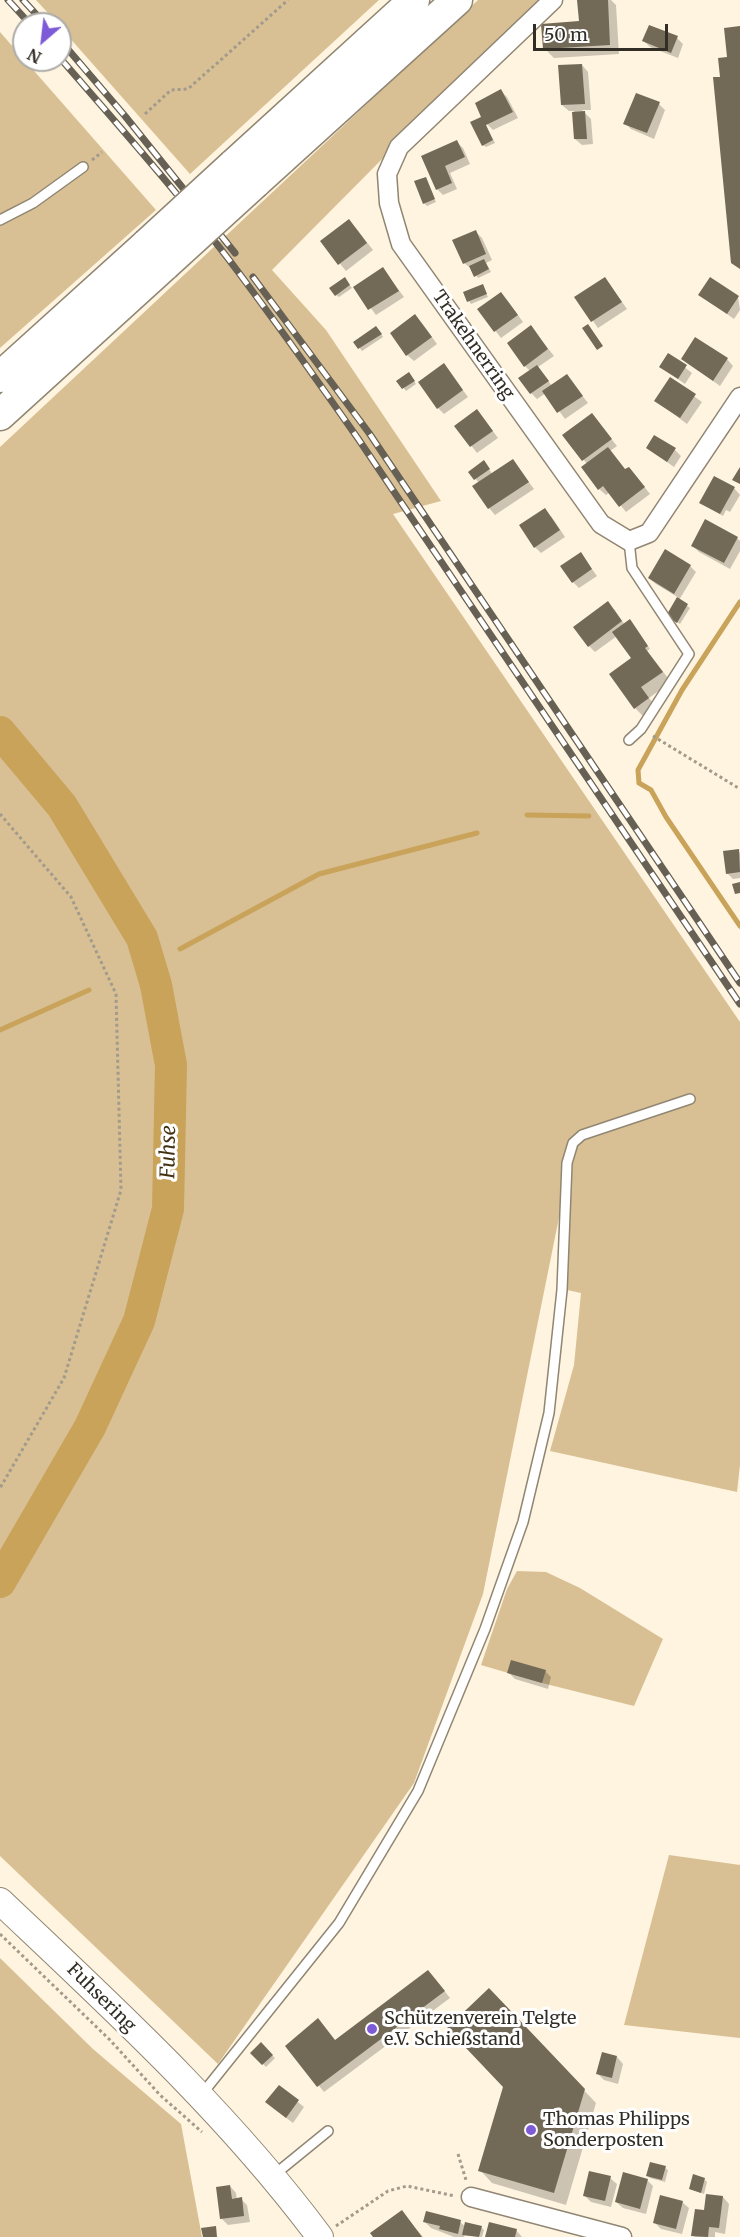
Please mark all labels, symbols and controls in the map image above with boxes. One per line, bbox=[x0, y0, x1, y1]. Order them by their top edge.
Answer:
north arrow bbox=[12, 12, 72, 72]
scale bar bbox=[536, 12, 671, 50]
text: 50 m bbox=[544, 23, 588, 46]
text: N bbox=[24, 44, 45, 68]
street label: Trakehnerring bbox=[427, 286, 519, 404]
water label: Fuhse bbox=[157, 1125, 181, 1179]
street label: Fuhsering bbox=[62, 1959, 140, 2037]
place label: Schützenverein Telgte e.V. Schießstand bbox=[384, 2008, 576, 2050]
marker: Schützenverein Telgte e.V. Schießstand bbox=[365, 2022, 379, 2036]
place label: Thomas Philipps Sonderposten bbox=[543, 2109, 690, 2152]
marker: Thomas Philipps Sonderposten bbox=[524, 2123, 538, 2137]

